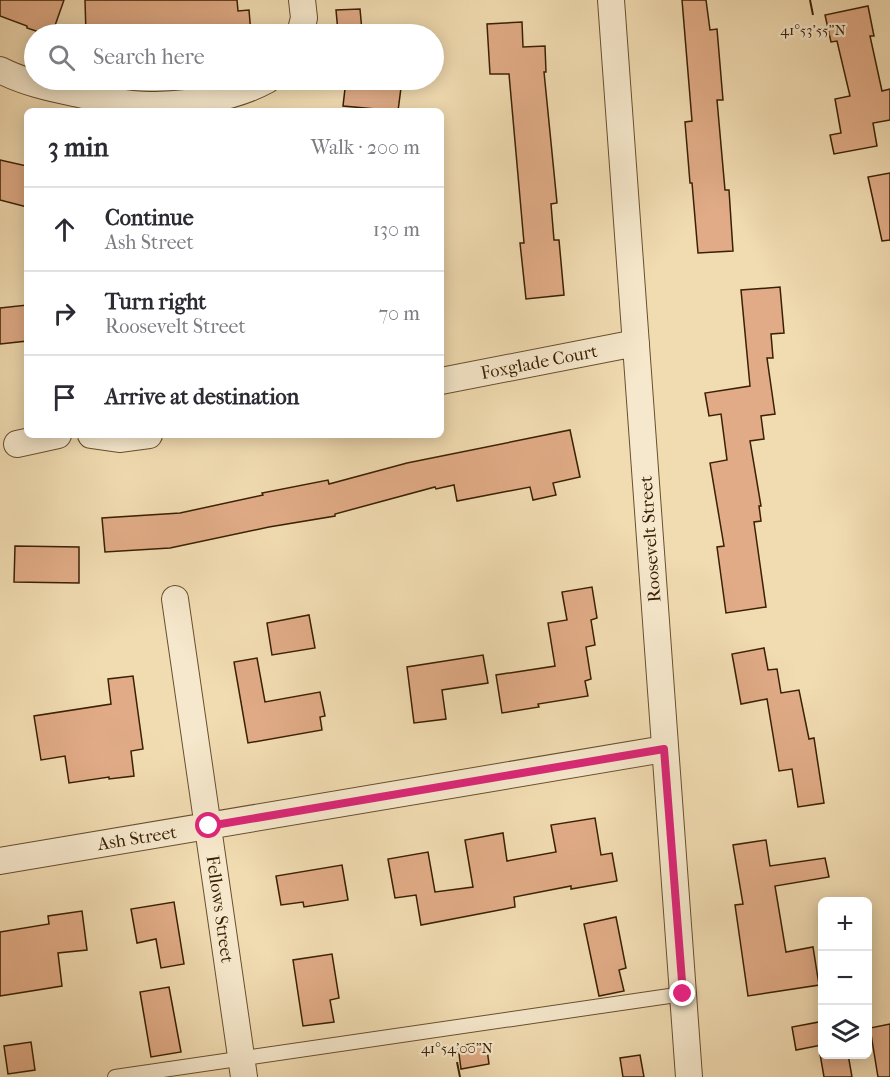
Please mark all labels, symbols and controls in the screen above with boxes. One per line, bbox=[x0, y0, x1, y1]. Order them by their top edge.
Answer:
text: 41°53'55"N bbox=[780, 21, 846, 39]
search box bbox=[24, 24, 444, 90]
icon: search bbox=[45, 41, 78, 74]
text: Search here bbox=[93, 44, 205, 70]
text: 3 min bbox=[48, 132, 109, 163]
text: Walk · 200 m bbox=[311, 136, 420, 159]
text: Continue bbox=[105, 205, 194, 231]
icon: ahead bbox=[48, 213, 81, 246]
text: 130 m bbox=[373, 218, 420, 241]
text: Ash Street bbox=[105, 231, 194, 254]
text: Turn right bbox=[105, 289, 206, 315]
icon: right bbox=[48, 297, 81, 330]
text: 70 m bbox=[378, 302, 420, 325]
text: Roosevelt Street bbox=[105, 315, 246, 338]
street label: Foxglade Court bbox=[479, 341, 600, 384]
icon: arrive bbox=[48, 381, 81, 414]
text: Arrive at destination bbox=[105, 384, 299, 410]
street label: Roosevelt Street bbox=[636, 475, 665, 603]
route start bbox=[195, 812, 221, 838]
street label: Ash Street bbox=[95, 822, 179, 855]
street label: Fellows Street bbox=[202, 854, 238, 965]
map controls bbox=[818, 897, 872, 1059]
button: + bbox=[818, 897, 872, 951]
button: − bbox=[818, 951, 872, 1005]
route end bbox=[669, 980, 695, 1006]
button: layers bbox=[818, 1005, 872, 1059]
text: 41°54'00"N bbox=[421, 1039, 494, 1057]

